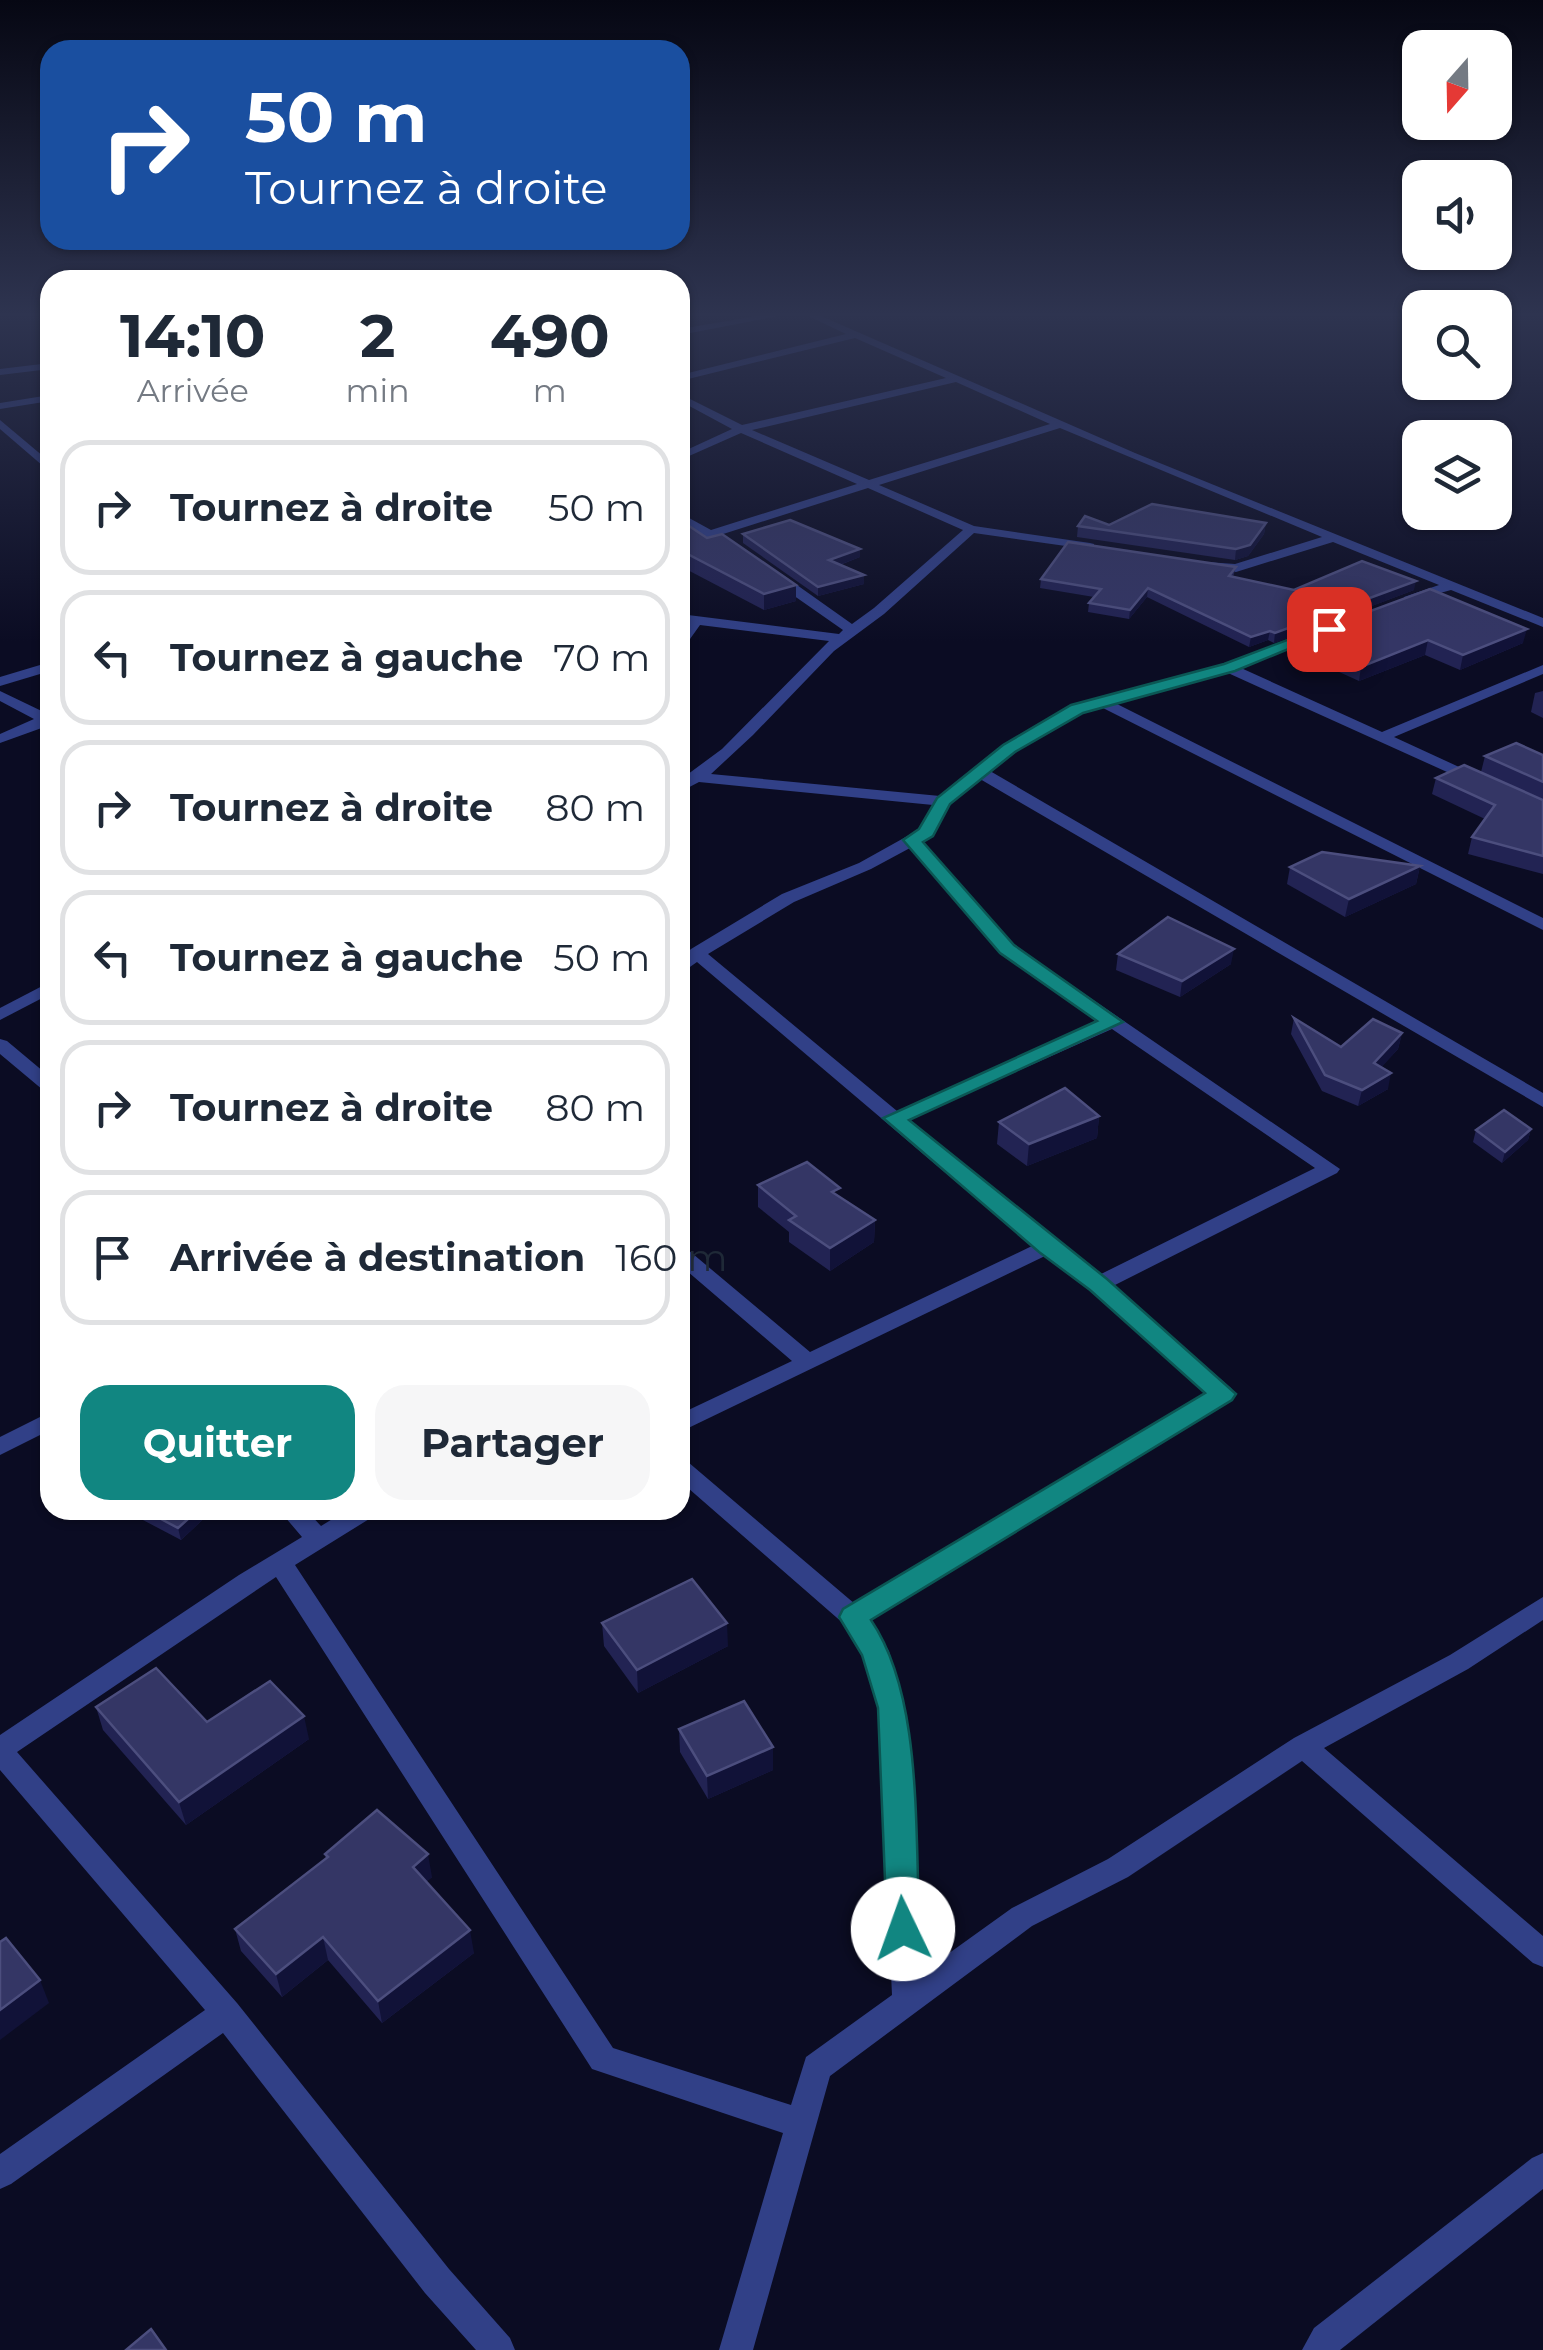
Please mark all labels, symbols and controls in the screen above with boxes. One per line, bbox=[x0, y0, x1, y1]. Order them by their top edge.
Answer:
north arrow bbox=[1402, 30, 1512, 140]
map controls bbox=[1402, 30, 1512, 530]
text: 50 m bbox=[245, 74, 427, 160]
icon: right bbox=[80, 80, 210, 210]
text: Tournez à droite bbox=[245, 160, 608, 215]
button: sound bbox=[1402, 160, 1512, 270]
button: search bbox=[1402, 290, 1512, 400]
text: 14:10 bbox=[120, 299, 265, 372]
text: 2 bbox=[360, 299, 395, 372]
text: 490 bbox=[490, 299, 610, 372]
text: Arrivée bbox=[137, 371, 249, 410]
text: min bbox=[346, 371, 410, 410]
text: m bbox=[533, 371, 567, 410]
button: layers bbox=[1402, 420, 1512, 530]
icon: right bbox=[85, 480, 140, 535]
text: Tournez à droite bbox=[170, 484, 493, 531]
text: 50 m bbox=[548, 484, 645, 531]
pin bbox=[1287, 587, 1372, 672]
icon: arrive bbox=[1302, 602, 1357, 657]
icon: left bbox=[85, 630, 140, 685]
text: Tournez à gauche bbox=[170, 634, 523, 681]
text: 70 m bbox=[553, 634, 650, 681]
icon: right bbox=[85, 780, 140, 835]
text: Tournez à droite bbox=[170, 784, 493, 831]
text: 80 m bbox=[545, 784, 645, 831]
icon: left bbox=[85, 930, 140, 985]
text: Tournez à gauche bbox=[170, 934, 523, 981]
text: 50 m bbox=[553, 934, 650, 981]
icon: right bbox=[85, 1080, 140, 1135]
text: Tournez à droite bbox=[170, 1084, 493, 1131]
text: 80 m bbox=[545, 1084, 645, 1131]
icon: arrive bbox=[85, 1230, 140, 1285]
text: Arrivée à destination bbox=[170, 1234, 585, 1281]
text: 160 m bbox=[615, 1234, 728, 1281]
button: Quitter bbox=[80, 1385, 355, 1500]
button: Partager bbox=[375, 1385, 650, 1500]
position arrow bbox=[851, 1877, 955, 1981]

